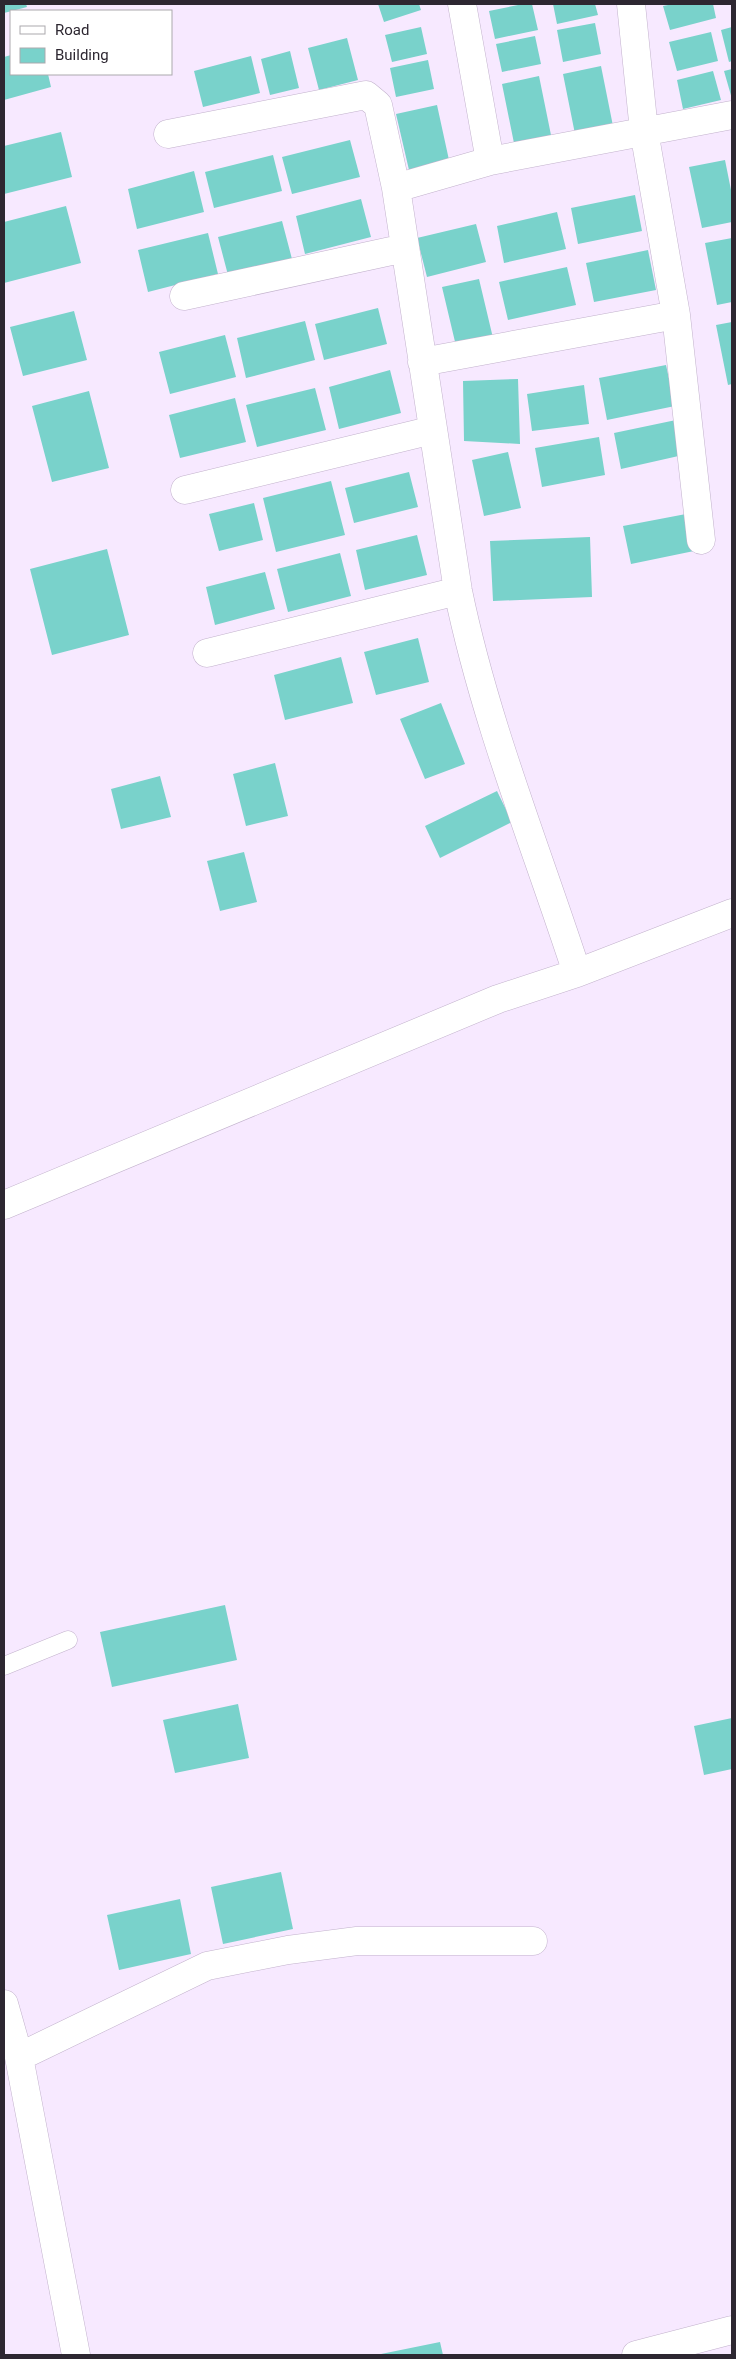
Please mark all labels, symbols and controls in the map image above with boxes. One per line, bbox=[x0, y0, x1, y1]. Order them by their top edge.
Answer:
legend bbox=[10, 10, 172, 75]
text: Road bbox=[55, 21, 89, 39]
text: Building bbox=[55, 46, 109, 64]

